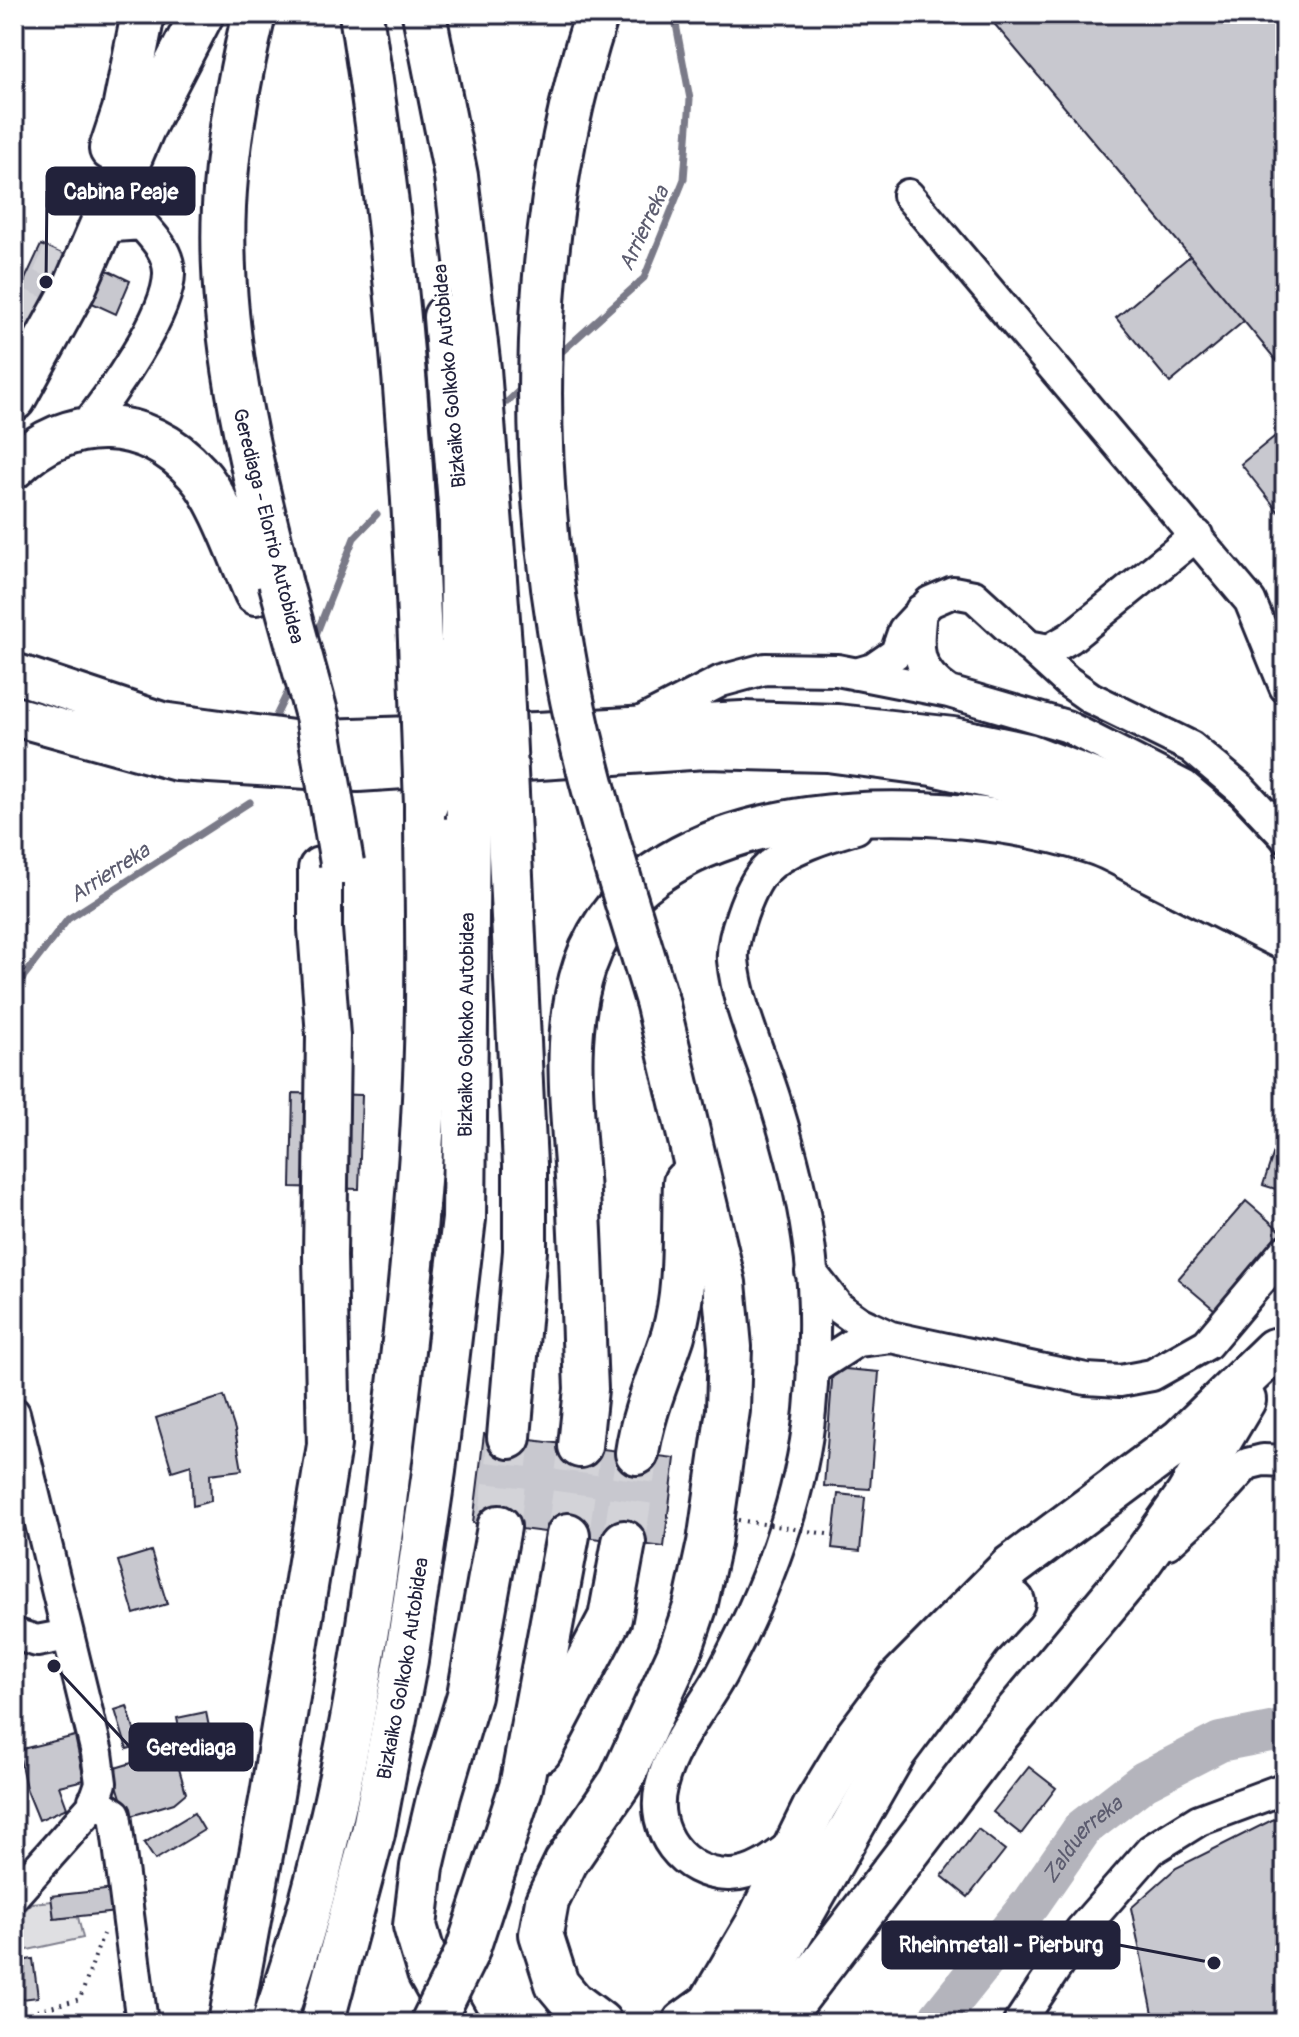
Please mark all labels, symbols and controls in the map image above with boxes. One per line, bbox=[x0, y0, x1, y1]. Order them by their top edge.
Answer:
callout: Cabina Peaje bbox=[47, 168, 194, 214]
text: Cabina Peaje bbox=[64, 178, 180, 206]
water label: Arrierreka bbox=[612, 180, 676, 275]
street label: Bizkaiko Golkoko Autobidea bbox=[427, 263, 472, 489]
street label: Gerediaga - Elorrio Autobidea bbox=[227, 406, 310, 646]
water label: Arrierreka bbox=[64, 836, 156, 909]
street label: Bizkaiko Golkoko Autobidea bbox=[453, 912, 480, 1137]
street label: Bizkaiko Golkoko Autobidea bbox=[371, 1556, 434, 1782]
callout: Gerediaga bbox=[130, 1724, 252, 1770]
text: Gerediaga bbox=[146, 1734, 236, 1762]
water label: Zalduerreka bbox=[1036, 1789, 1130, 1889]
callout: Rheinmetall - Pierburg bbox=[883, 1922, 1119, 1968]
text: Rheinmetall - Pierburg bbox=[899, 1931, 1103, 1959]

